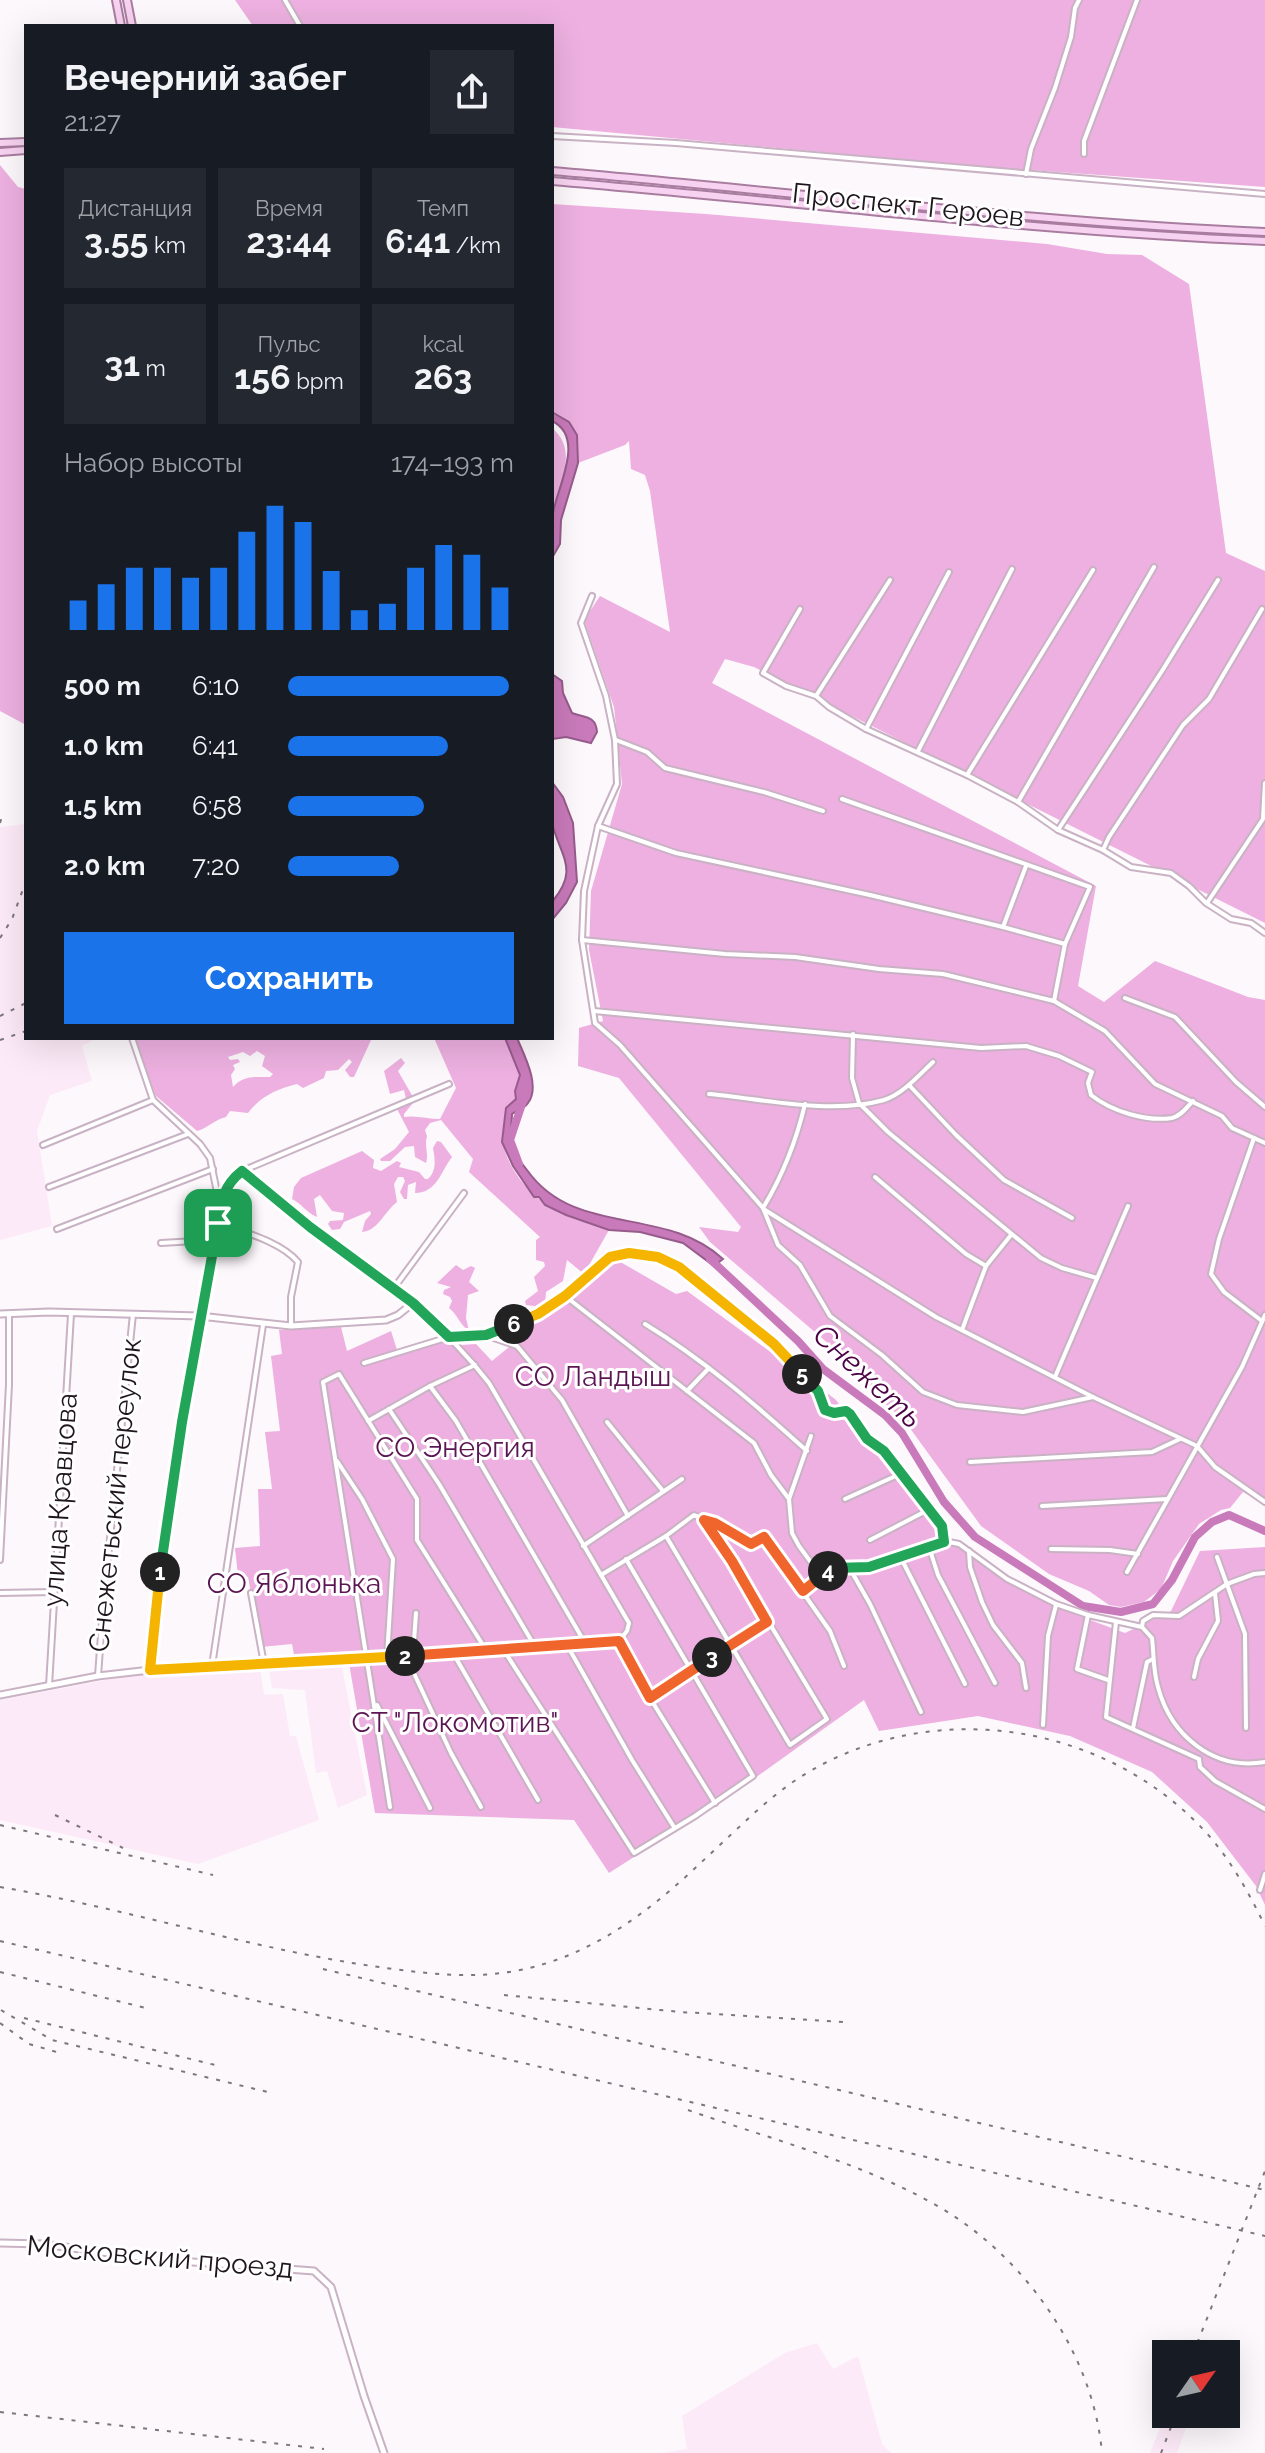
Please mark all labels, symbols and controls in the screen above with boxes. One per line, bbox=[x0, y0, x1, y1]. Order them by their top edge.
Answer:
button: share bbox=[430, 50, 514, 134]
text: Вечерний забег bbox=[64, 56, 346, 98]
text: 21:27 bbox=[64, 107, 121, 137]
street label: Проспект Героев bbox=[790, 176, 1026, 234]
text: Дистанция bbox=[78, 195, 192, 221]
text: Время bbox=[255, 195, 323, 221]
text: Темп bbox=[417, 195, 469, 221]
text: 3.55 bbox=[84, 221, 148, 261]
text: 23:44 bbox=[246, 221, 332, 261]
text: 6:41 bbox=[385, 221, 450, 261]
text: km bbox=[148, 232, 186, 258]
text: /km bbox=[450, 232, 501, 258]
text: Пульс bbox=[258, 331, 320, 357]
text: kcal bbox=[422, 331, 464, 357]
text: 31 bbox=[104, 344, 140, 384]
text: m bbox=[140, 355, 166, 381]
text: 156 bbox=[234, 357, 291, 397]
text: 263 bbox=[414, 357, 472, 397]
text: bpm bbox=[291, 368, 344, 394]
text: Набор высоты bbox=[64, 448, 242, 478]
text: 174–193 m bbox=[391, 448, 514, 478]
text: 500 m bbox=[64, 671, 141, 701]
text: 6:10 bbox=[192, 671, 240, 701]
text: 1.0 km bbox=[64, 731, 144, 761]
text: 6:41 bbox=[192, 731, 238, 761]
text: 1.5 km bbox=[64, 791, 142, 821]
text: 6:58 bbox=[192, 791, 242, 821]
text: 2.0 km bbox=[64, 851, 145, 881]
text: 7:20 bbox=[192, 851, 240, 881]
button: Сохранить bbox=[64, 932, 514, 1024]
pin bbox=[184, 1189, 252, 1257]
icon: arrive bbox=[196, 1201, 240, 1245]
pin: 6 bbox=[494, 1304, 534, 1344]
text: 6 bbox=[507, 1311, 521, 1337]
water label: Снежеть bbox=[806, 1317, 930, 1435]
street label: Снежетьский переулок bbox=[82, 1336, 148, 1654]
pin: 5 bbox=[782, 1354, 822, 1394]
park label: СО Ландыш bbox=[515, 1360, 671, 1393]
text: 5 bbox=[796, 1361, 808, 1387]
street label: улица Кравцова bbox=[36, 1392, 84, 1608]
park label: СО Энергия bbox=[375, 1431, 535, 1464]
pin: 4 bbox=[808, 1551, 848, 1591]
pin: 1 bbox=[140, 1552, 180, 1592]
text: 4 bbox=[822, 1558, 834, 1584]
text: 1 bbox=[155, 1559, 165, 1585]
park label: СО Яблонька bbox=[207, 1567, 381, 1600]
pin: 2 bbox=[385, 1636, 425, 1676]
pin: 3 bbox=[692, 1637, 732, 1677]
text: 2 bbox=[399, 1643, 411, 1669]
text: 3 bbox=[706, 1644, 718, 1670]
park label: СТ "Локомотив" bbox=[352, 1706, 558, 1739]
street label: Московский проезд bbox=[25, 2229, 295, 2285]
north arrow bbox=[1152, 2340, 1240, 2428]
map controls bbox=[1152, 2340, 1240, 2428]

